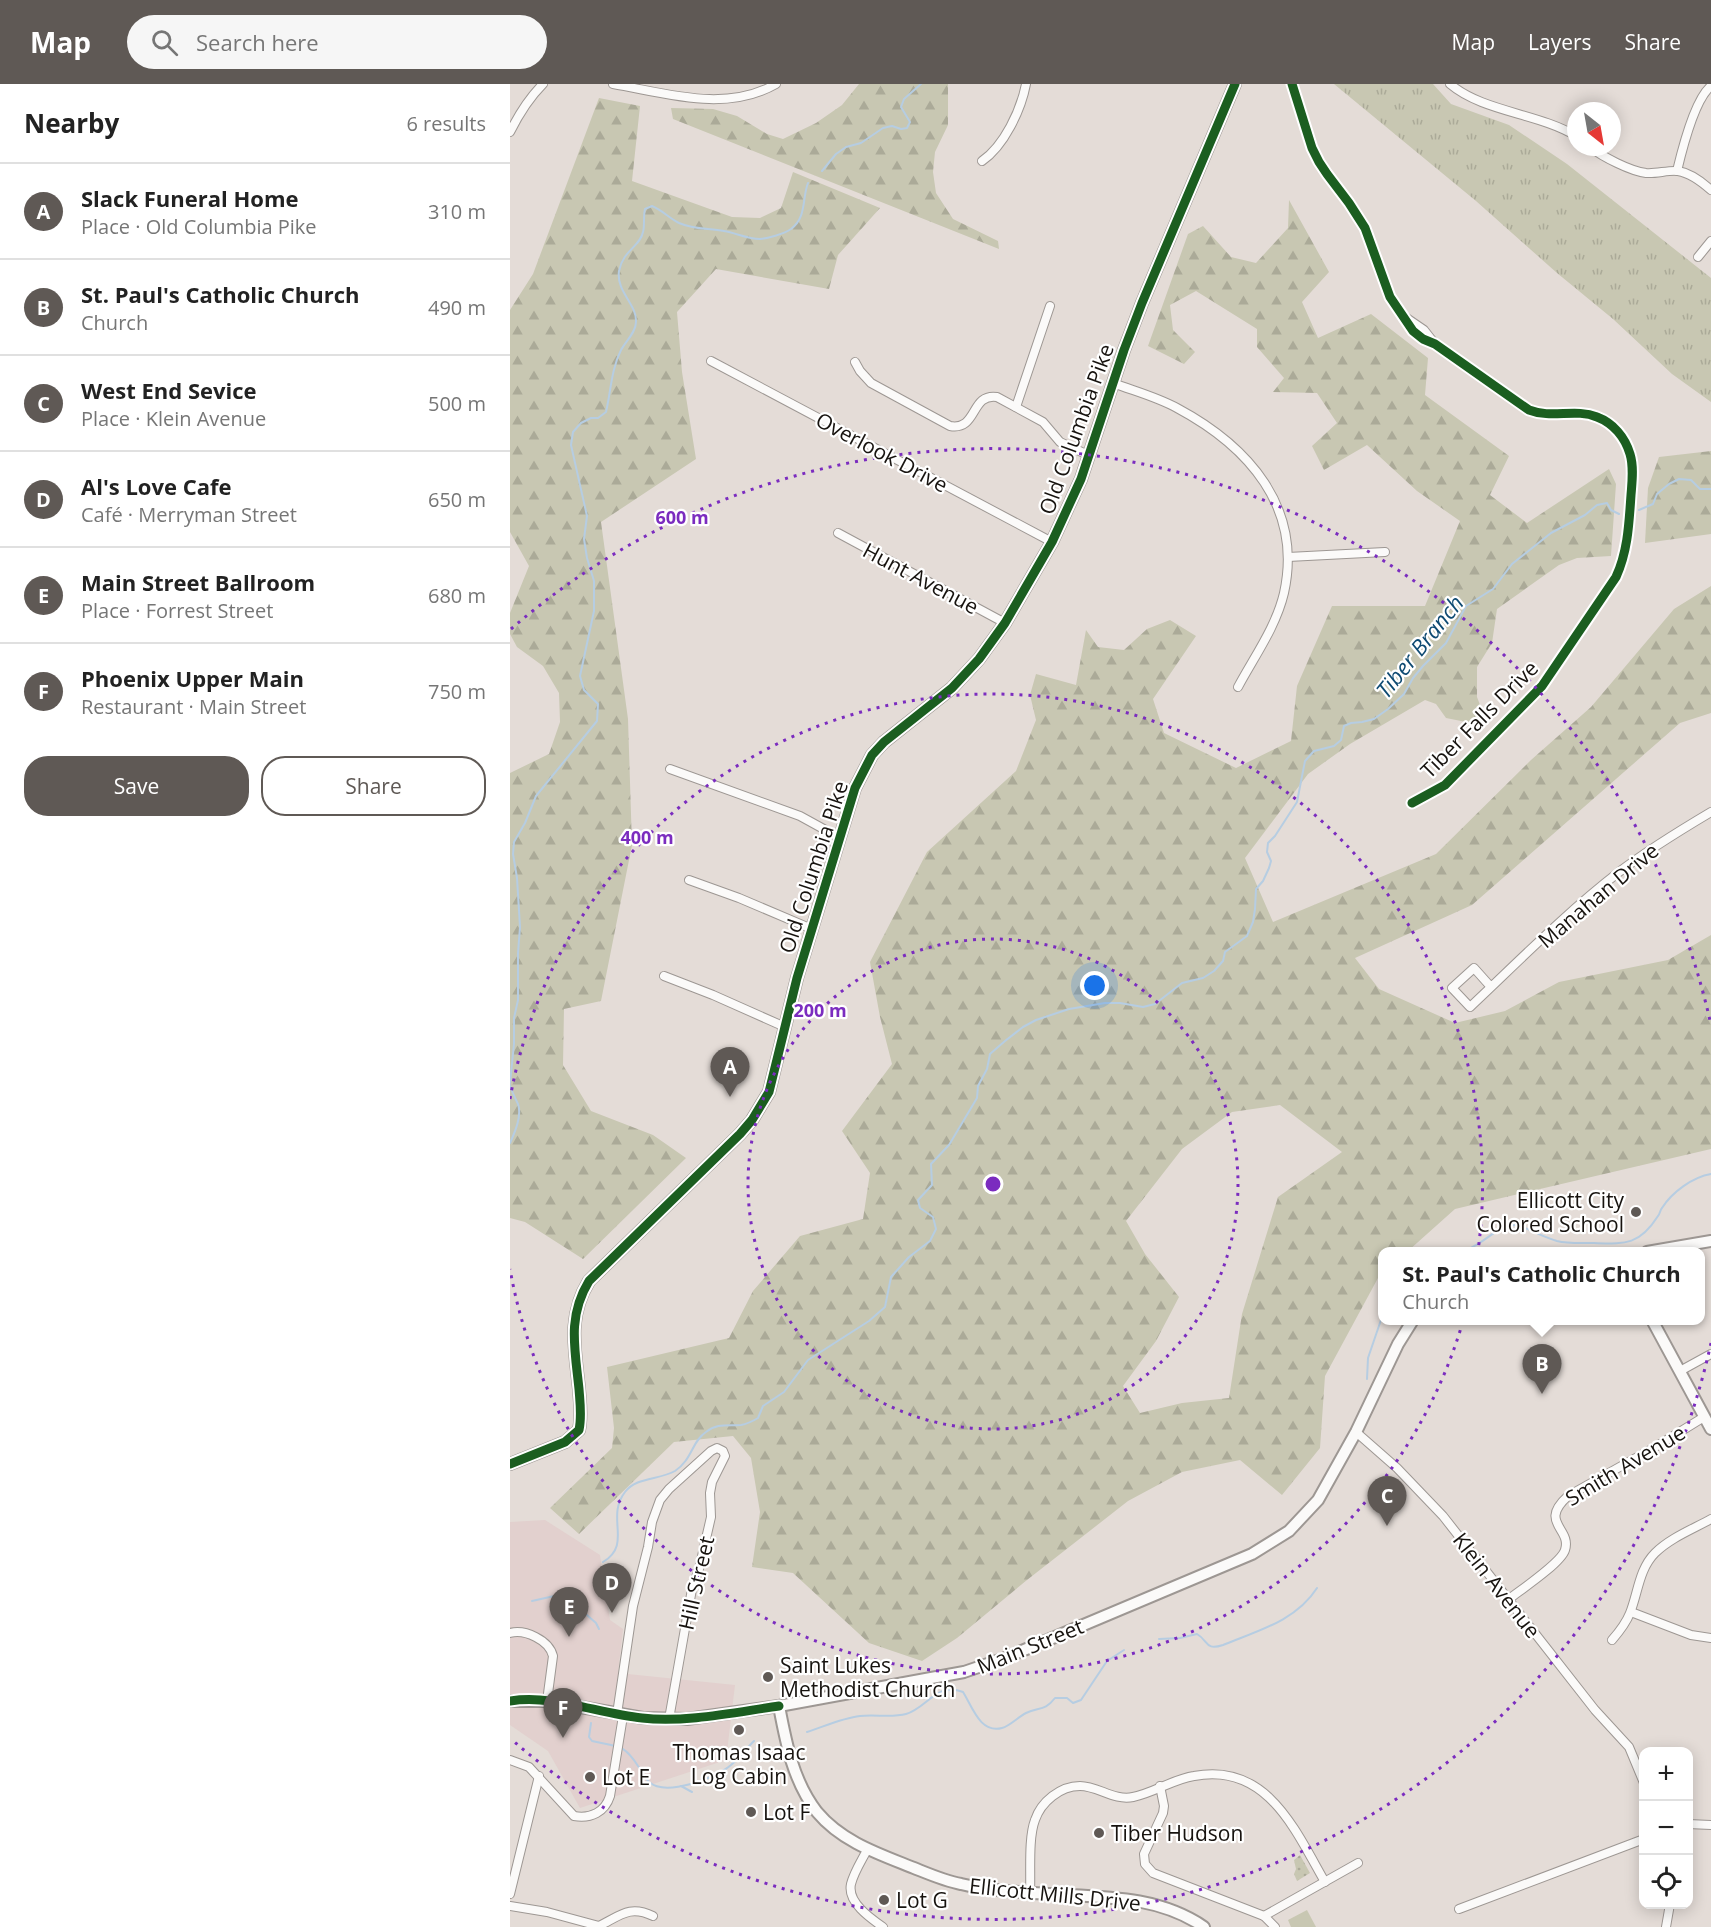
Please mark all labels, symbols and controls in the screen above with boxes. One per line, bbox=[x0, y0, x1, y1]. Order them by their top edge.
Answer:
search box bbox=[127, 15, 547, 69]
text: Map bbox=[30, 23, 91, 61]
icon: search bbox=[148, 26, 181, 59]
text: Search here bbox=[196, 27, 319, 57]
text: Map bbox=[1452, 28, 1495, 56]
text: Layers bbox=[1528, 28, 1592, 56]
text: Share bbox=[1625, 28, 1681, 56]
north arrow bbox=[1567, 102, 1621, 156]
text: Nearby bbox=[24, 105, 119, 141]
text: 6 results bbox=[406, 110, 486, 137]
text: Slack Funeral Home bbox=[81, 183, 299, 213]
text: A bbox=[37, 198, 50, 225]
text: 310 m bbox=[428, 198, 486, 225]
text: Place · Old Columbia Pike bbox=[81, 213, 317, 240]
text: St. Paul's Catholic Church bbox=[81, 279, 360, 309]
text: B bbox=[37, 294, 50, 321]
text: 490 m bbox=[428, 294, 486, 321]
text: Church bbox=[81, 309, 148, 336]
street label: Old Columbia Pike bbox=[1032, 340, 1120, 518]
text: West End Sevice bbox=[81, 375, 257, 405]
text: C bbox=[37, 390, 50, 417]
text: 500 m bbox=[428, 390, 486, 417]
text: Place · Klein Avenue bbox=[81, 405, 266, 432]
street label: Overlook Drive bbox=[811, 405, 953, 499]
text: Al's Love Cafe bbox=[81, 471, 232, 501]
text: D bbox=[36, 486, 51, 513]
text: 650 m bbox=[428, 486, 486, 513]
text: Café · Merryman Street bbox=[81, 501, 297, 528]
text: 600 m bbox=[655, 505, 709, 529]
street label: Hunt Avenue bbox=[858, 536, 984, 620]
text: Main Street Ballroom bbox=[81, 567, 315, 597]
text: E bbox=[38, 582, 49, 609]
text: 680 m bbox=[428, 582, 486, 609]
water label: Tiber Branch bbox=[1368, 588, 1470, 704]
text: Place · Forrest Street bbox=[81, 597, 273, 624]
street label: Tiber Falls Drive bbox=[1414, 654, 1544, 784]
text: Phoenix Upper Main bbox=[81, 663, 304, 693]
text: F bbox=[38, 678, 49, 705]
text: 750 m bbox=[428, 678, 486, 705]
text: Restaurant · Main Street bbox=[81, 693, 306, 720]
button: Save bbox=[24, 756, 249, 816]
button: Share bbox=[261, 756, 486, 816]
street label: Old Columbia Pike bbox=[772, 777, 854, 957]
text: 400 m bbox=[620, 825, 674, 849]
street label: Manahan Drive bbox=[1532, 836, 1664, 954]
your location bbox=[1080, 971, 1109, 1000]
text: 200 m bbox=[793, 998, 847, 1022]
pin: A bbox=[710, 1048, 750, 1097]
centre of rings bbox=[983, 1174, 1003, 1194]
place label: Ellicott City Colored School bbox=[1477, 1186, 1624, 1238]
marker: Ellicott City Colored School bbox=[1629, 1205, 1643, 1219]
popup bbox=[1378, 1247, 1705, 1325]
text: St. Paul's Catholic Church bbox=[1402, 1258, 1681, 1288]
text: Church bbox=[1402, 1288, 1469, 1315]
pin: B bbox=[1522, 1344, 1562, 1394]
street label: Smith Avenue bbox=[1560, 1418, 1690, 1512]
pin: C bbox=[1368, 1476, 1406, 1526]
street label: Klein Avenue bbox=[1447, 1526, 1547, 1644]
street label: Hill Street bbox=[672, 1533, 720, 1633]
pin: D bbox=[592, 1564, 632, 1613]
pin: E bbox=[550, 1588, 588, 1637]
street label: Main Street bbox=[972, 1612, 1088, 1680]
place label: Saint Lukes Methodist Church bbox=[780, 1651, 955, 1703]
marker: Saint Lukes Methodist Church bbox=[761, 1670, 775, 1684]
pin: F bbox=[544, 1688, 582, 1738]
marker: Thomas Isaac Log Cabin bbox=[732, 1723, 746, 1737]
place label: Thomas Isaac Log Cabin bbox=[673, 1738, 805, 1790]
map controls bbox=[1639, 1747, 1693, 1909]
button: + bbox=[1639, 1747, 1693, 1801]
place label: Lot E bbox=[602, 1763, 650, 1791]
marker: Lot E bbox=[583, 1770, 597, 1784]
place label: Lot F bbox=[763, 1798, 811, 1826]
button: − bbox=[1639, 1801, 1693, 1855]
marker: Lot F bbox=[744, 1805, 758, 1819]
place label: Tiber Hudson bbox=[1111, 1819, 1243, 1847]
marker: Tiber Hudson bbox=[1092, 1826, 1106, 1840]
button: locate bbox=[1639, 1855, 1693, 1909]
street label: Ellicott Mills Drive bbox=[968, 1871, 1142, 1917]
place label: Lot G bbox=[896, 1886, 948, 1914]
marker: Lot G bbox=[877, 1893, 891, 1907]

